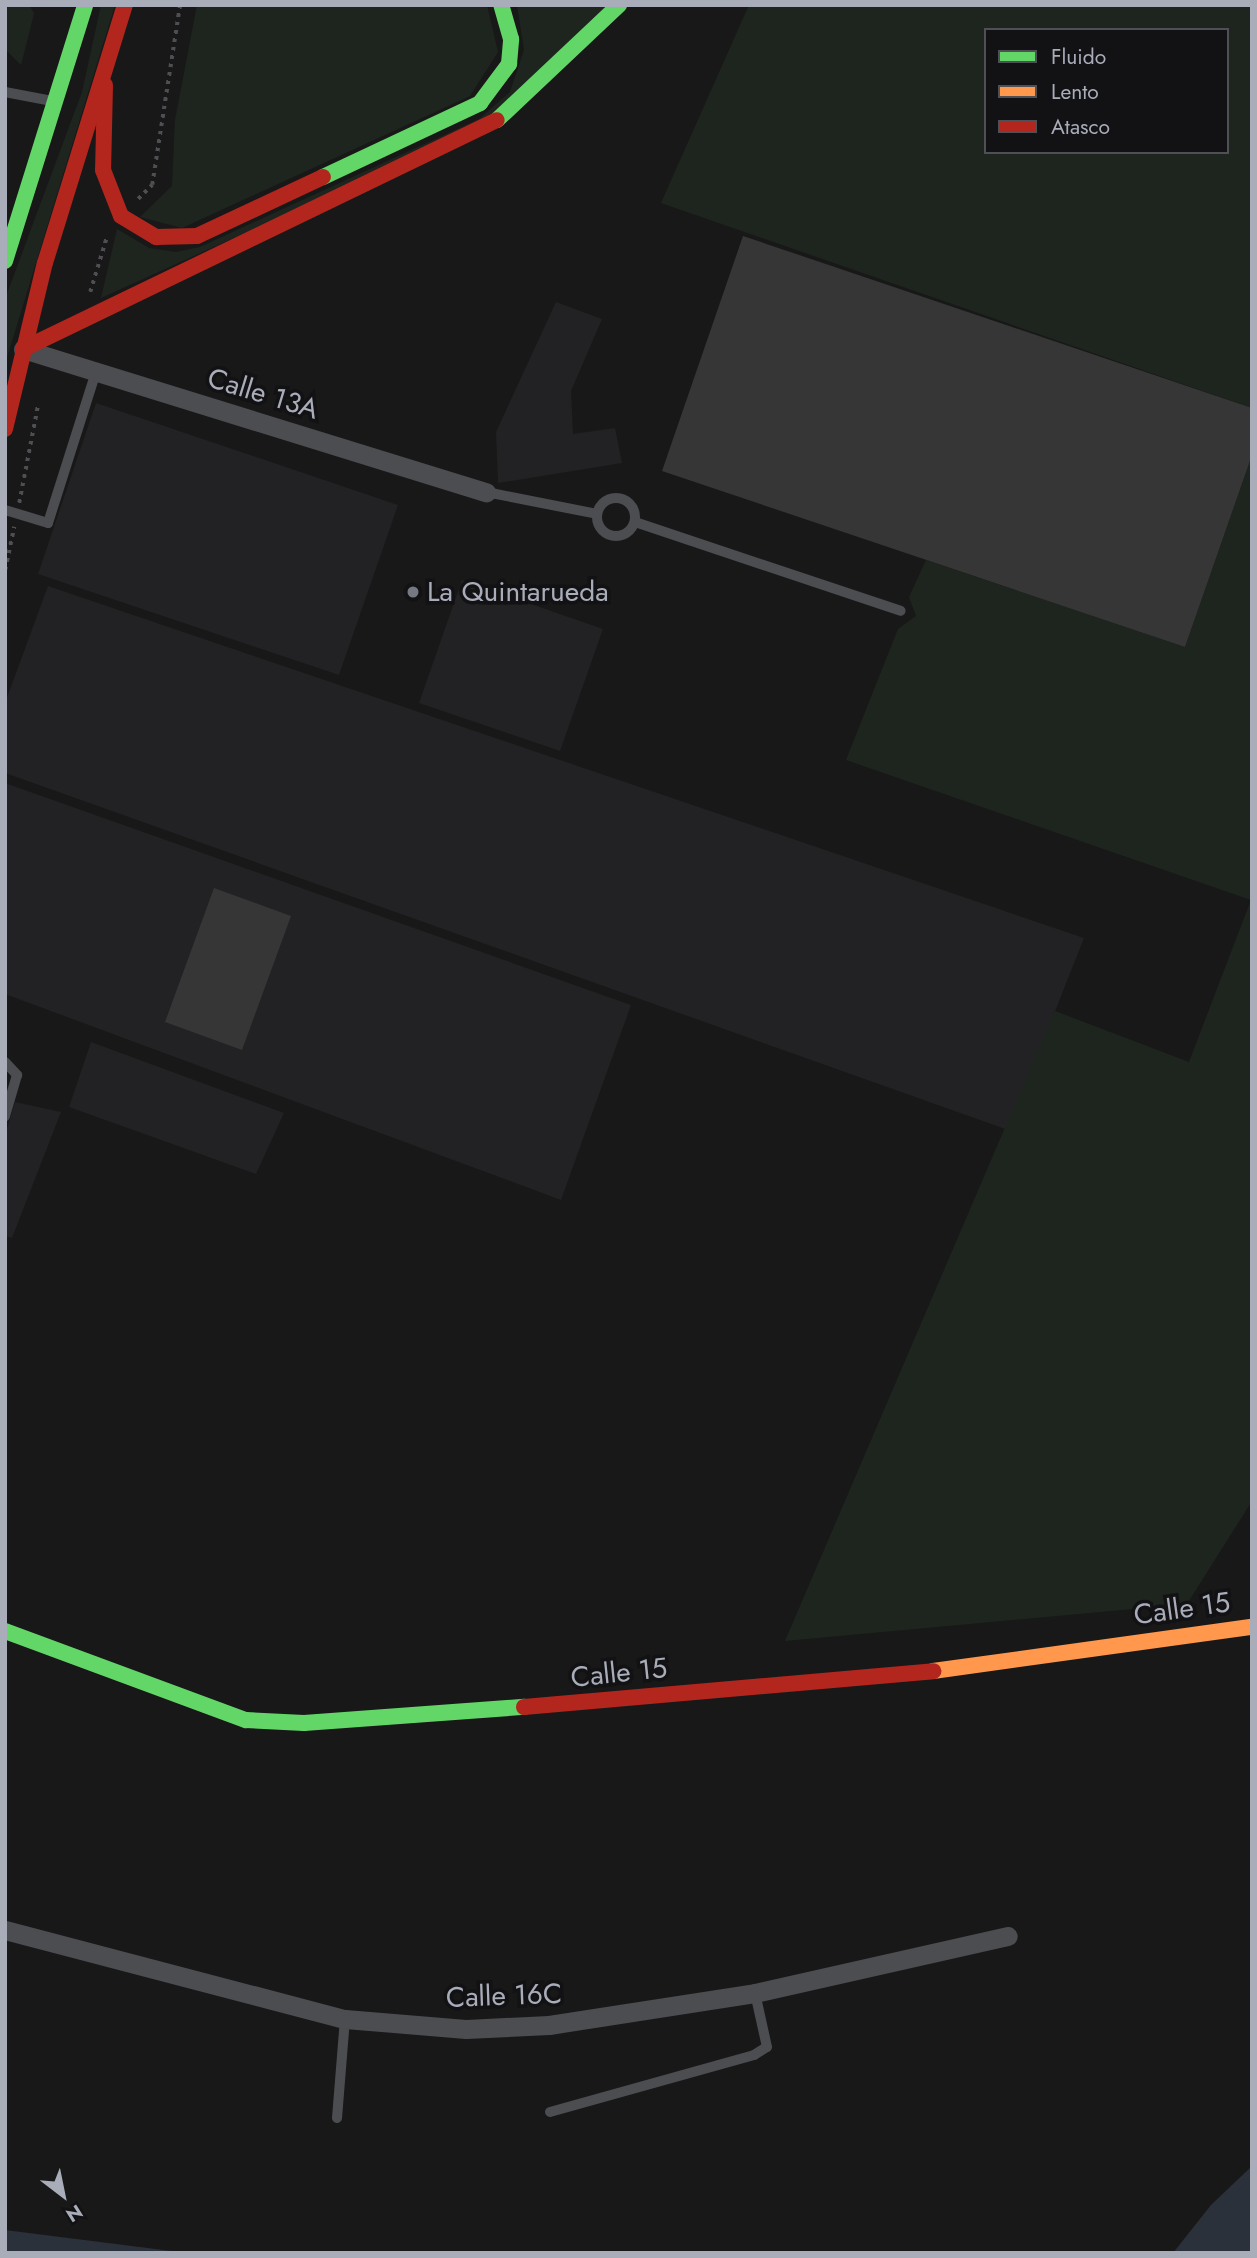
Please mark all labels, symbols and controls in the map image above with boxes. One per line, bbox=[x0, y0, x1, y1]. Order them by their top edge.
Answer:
legend bbox=[984, 28, 1229, 154]
text: Fluido bbox=[1051, 42, 1106, 72]
text: Lento bbox=[1051, 77, 1099, 107]
text: Atasco bbox=[1051, 112, 1110, 142]
street label: Calle 13A bbox=[203, 361, 323, 427]
place label: La Quintarueda bbox=[427, 575, 609, 609]
marker: La Quintarueda bbox=[405, 584, 421, 600]
street label: Calle 15 bbox=[1132, 1586, 1232, 1632]
street label: Calle 15 bbox=[569, 1651, 669, 1695]
street label: Calle 16C bbox=[445, 1977, 563, 2015]
north arrow bbox=[28, 2160, 98, 2230]
text: N bbox=[61, 2198, 88, 2229]

